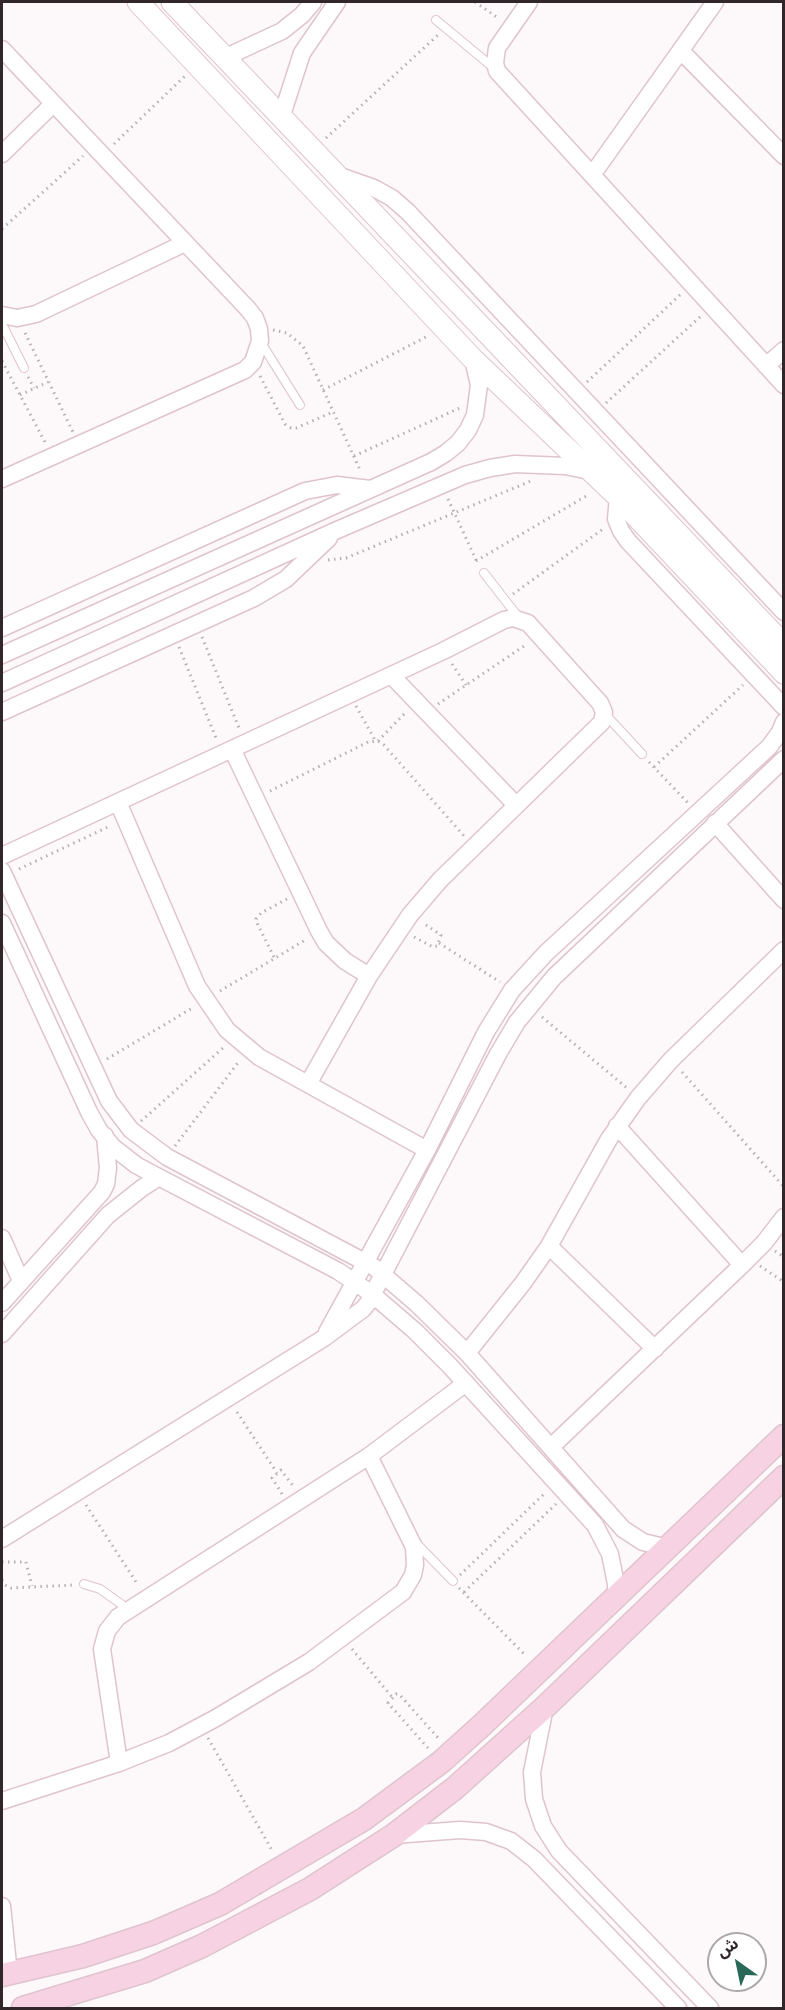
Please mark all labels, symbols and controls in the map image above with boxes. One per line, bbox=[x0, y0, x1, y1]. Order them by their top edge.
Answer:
north arrow bbox=[707, 1932, 767, 1992]
text: ش bbox=[714, 1934, 743, 1963]

